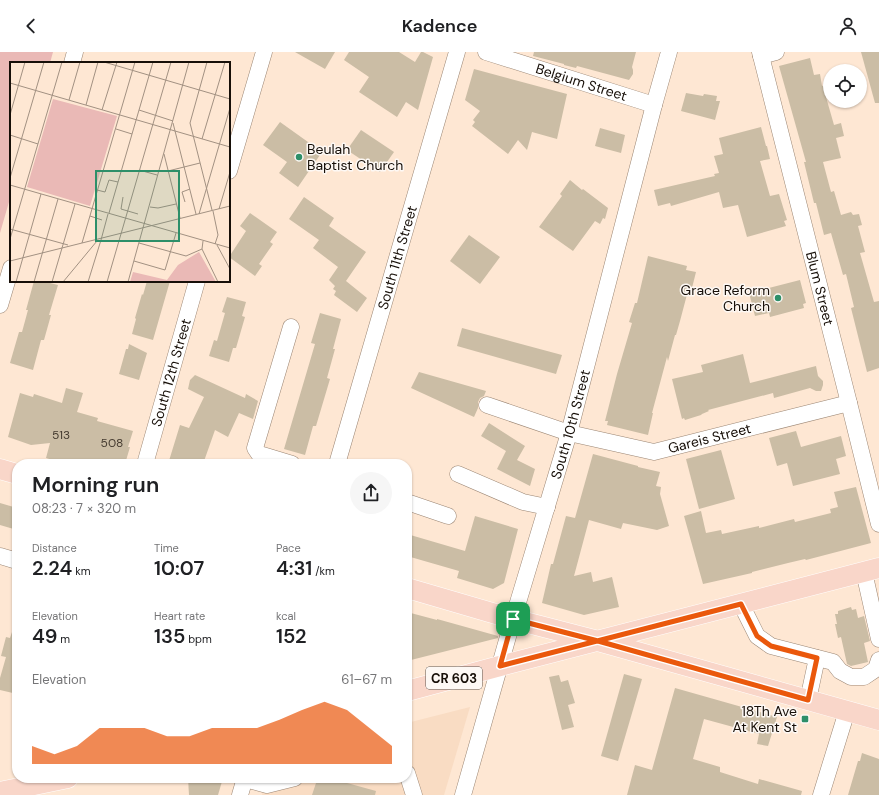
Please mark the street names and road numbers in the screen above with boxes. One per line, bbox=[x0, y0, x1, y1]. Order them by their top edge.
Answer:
street label: Belgium Street bbox=[534, 59, 629, 105]
street label: South 11th Street bbox=[373, 203, 421, 312]
street label: Blum Street bbox=[802, 250, 838, 327]
street label: South 12th Street bbox=[147, 317, 195, 429]
street label: South 10th Street bbox=[547, 368, 594, 481]
street label: Gareis Street bbox=[666, 419, 753, 457]
road number: CR 603 bbox=[426, 667, 482, 689]

